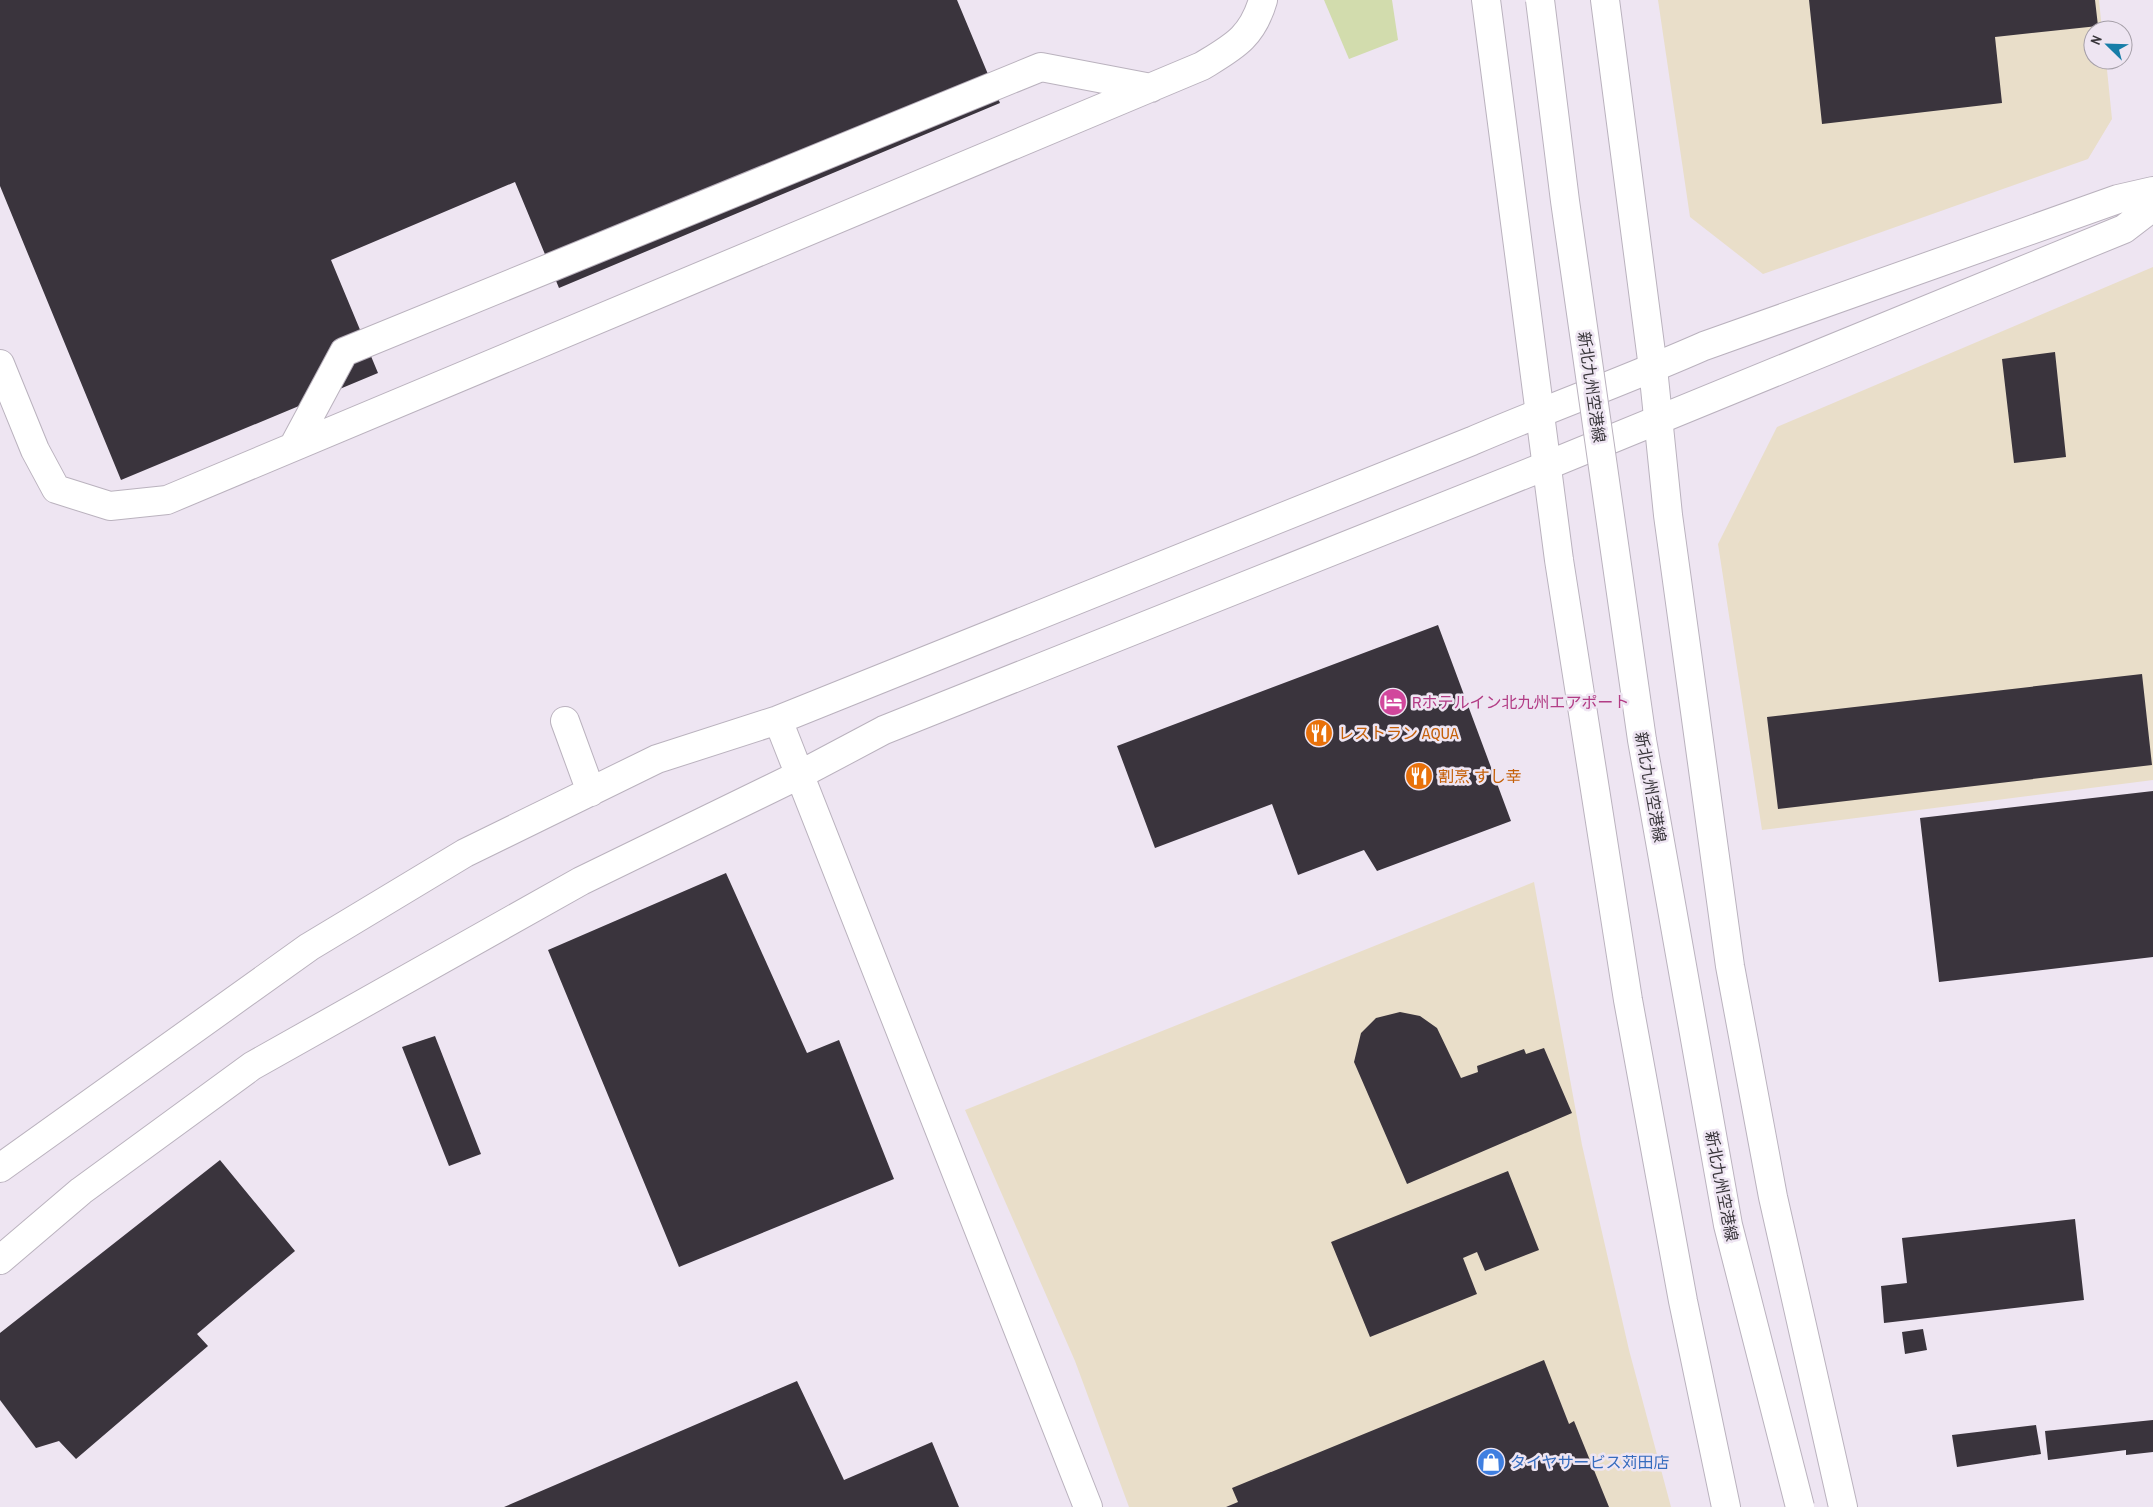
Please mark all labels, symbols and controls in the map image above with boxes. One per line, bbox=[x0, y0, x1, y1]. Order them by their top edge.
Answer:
north arrow bbox=[2083, 20, 2133, 70]
text: N bbox=[2086, 33, 2106, 47]
street label: 新北九州空港線 bbox=[1573, 330, 1611, 444]
hotel icon: Rホテルイン北九州エアポート bbox=[1378, 687, 1408, 717]
place label: Rホテルイン北九州エアポート bbox=[1412, 691, 1629, 713]
restaurant icon: レストラン AQUA bbox=[1304, 718, 1334, 748]
place label: レストラン AQUA bbox=[1338, 722, 1459, 744]
street label: 新北九州空港線 bbox=[1630, 730, 1672, 844]
restaurant icon: 割烹 すし幸 bbox=[1404, 761, 1434, 791]
place label: 割烹 すし幸 bbox=[1438, 765, 1522, 787]
street label: 新北九州空港線 bbox=[1701, 1129, 1743, 1243]
shop icon: タイヤサービス苅田店 bbox=[1476, 1447, 1506, 1477]
place label: タイヤサービス苅田店 bbox=[1510, 1451, 1670, 1473]

